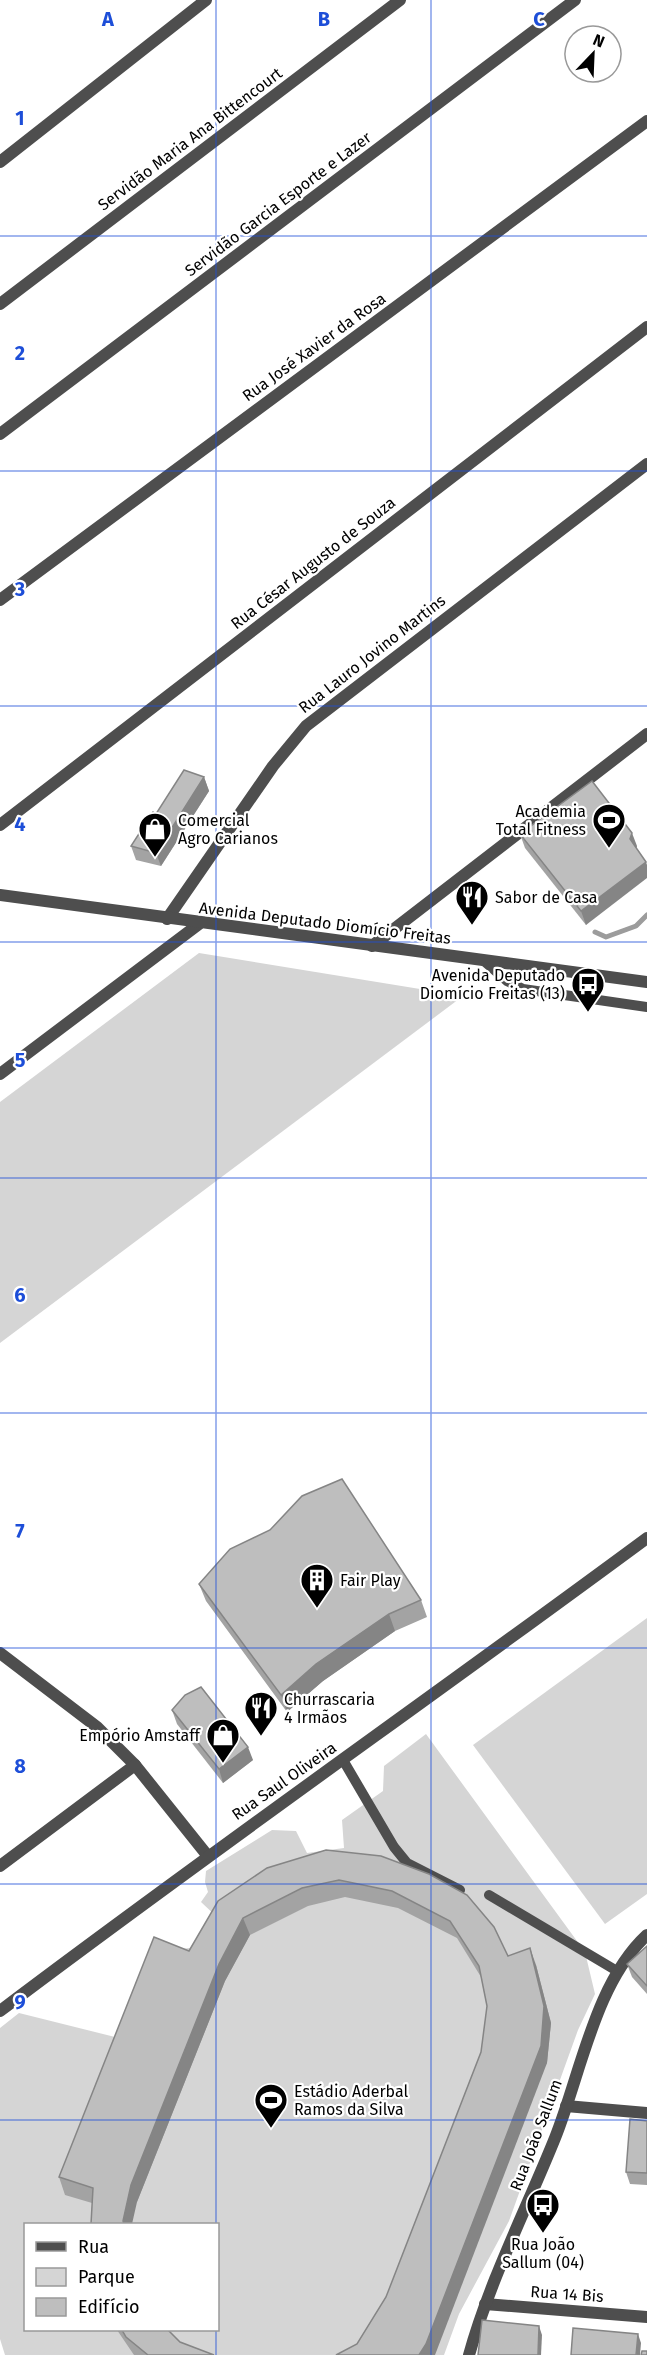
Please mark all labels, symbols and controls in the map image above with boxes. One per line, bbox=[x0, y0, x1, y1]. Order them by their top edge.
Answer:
text: A bbox=[101, 7, 115, 31]
text: B bbox=[318, 7, 330, 31]
text: C bbox=[533, 7, 545, 31]
north arrow bbox=[563, 24, 623, 84]
text: N bbox=[590, 30, 607, 51]
street label: Servidão Maria Ana Bittencourt bbox=[94, 63, 286, 215]
text: 1 bbox=[15, 106, 25, 130]
street label: Servidão Garcia Esporte e Lazer bbox=[181, 127, 375, 280]
street label: Rua José Xavier da Rosa bbox=[239, 289, 389, 405]
text: 2 bbox=[15, 341, 25, 365]
street label: Rua César Augusto de Souza bbox=[227, 493, 399, 633]
text: 3 bbox=[14, 577, 25, 601]
street label: Rua Lauro Jovino Martins bbox=[295, 591, 449, 717]
place label: Academia Total Fitness bbox=[496, 802, 586, 839]
sports icon: Academia Total Fitness bbox=[591, 802, 627, 849]
shop icon: Comercial Agro Carianos bbox=[137, 811, 173, 858]
place label: Comercial Agro Carianos bbox=[178, 811, 278, 848]
text: 4 bbox=[14, 812, 26, 836]
restaurant icon: Sabor de Casa bbox=[454, 879, 490, 926]
place label: Sabor de Casa bbox=[495, 888, 598, 907]
street label: Avenida Deputado Diomício Freitas bbox=[198, 898, 452, 948]
place label: Avenida Deputado Diomício Freitas (13) bbox=[420, 966, 565, 1003]
bus stop icon: Avenida Deputado Diomício Freitas (13) bbox=[570, 966, 606, 1013]
text: 5 bbox=[15, 1048, 26, 1072]
text: 6 bbox=[14, 1283, 26, 1307]
text: 7 bbox=[15, 1519, 25, 1543]
building icon: Fair Play bbox=[299, 1562, 335, 1609]
place label: Fair Play bbox=[340, 1571, 401, 1590]
restaurant icon: Churrascaria 4 Irmãos bbox=[243, 1690, 279, 1737]
place label: Churrascaria 4 Irmãos bbox=[284, 1690, 375, 1727]
shop icon: Empório Amstaff bbox=[205, 1717, 241, 1764]
place label: Empório Amstaff bbox=[79, 1726, 202, 1745]
street label: Rua Saul Oliveira bbox=[228, 1738, 340, 1824]
text: 8 bbox=[14, 1754, 26, 1778]
text: 9 bbox=[14, 1990, 26, 2014]
street label: Rua João Sallum bbox=[506, 2077, 566, 2193]
sports icon: Estádio Aderbal Ramos da Silva bbox=[253, 2082, 289, 2129]
place label: Estádio Aderbal Ramos da Silva bbox=[294, 2082, 409, 2119]
bus stop icon: Rua João Sallum (04) bbox=[525, 2187, 561, 2234]
legend bbox=[24, 2223, 219, 2331]
place label: Rua João Sallum (04) bbox=[502, 2235, 584, 2272]
text: Rua bbox=[78, 2236, 109, 2258]
text: Parque bbox=[78, 2266, 135, 2288]
street label: Rua 14 Bis bbox=[530, 2282, 604, 2306]
text: Edifício bbox=[78, 2296, 140, 2318]

